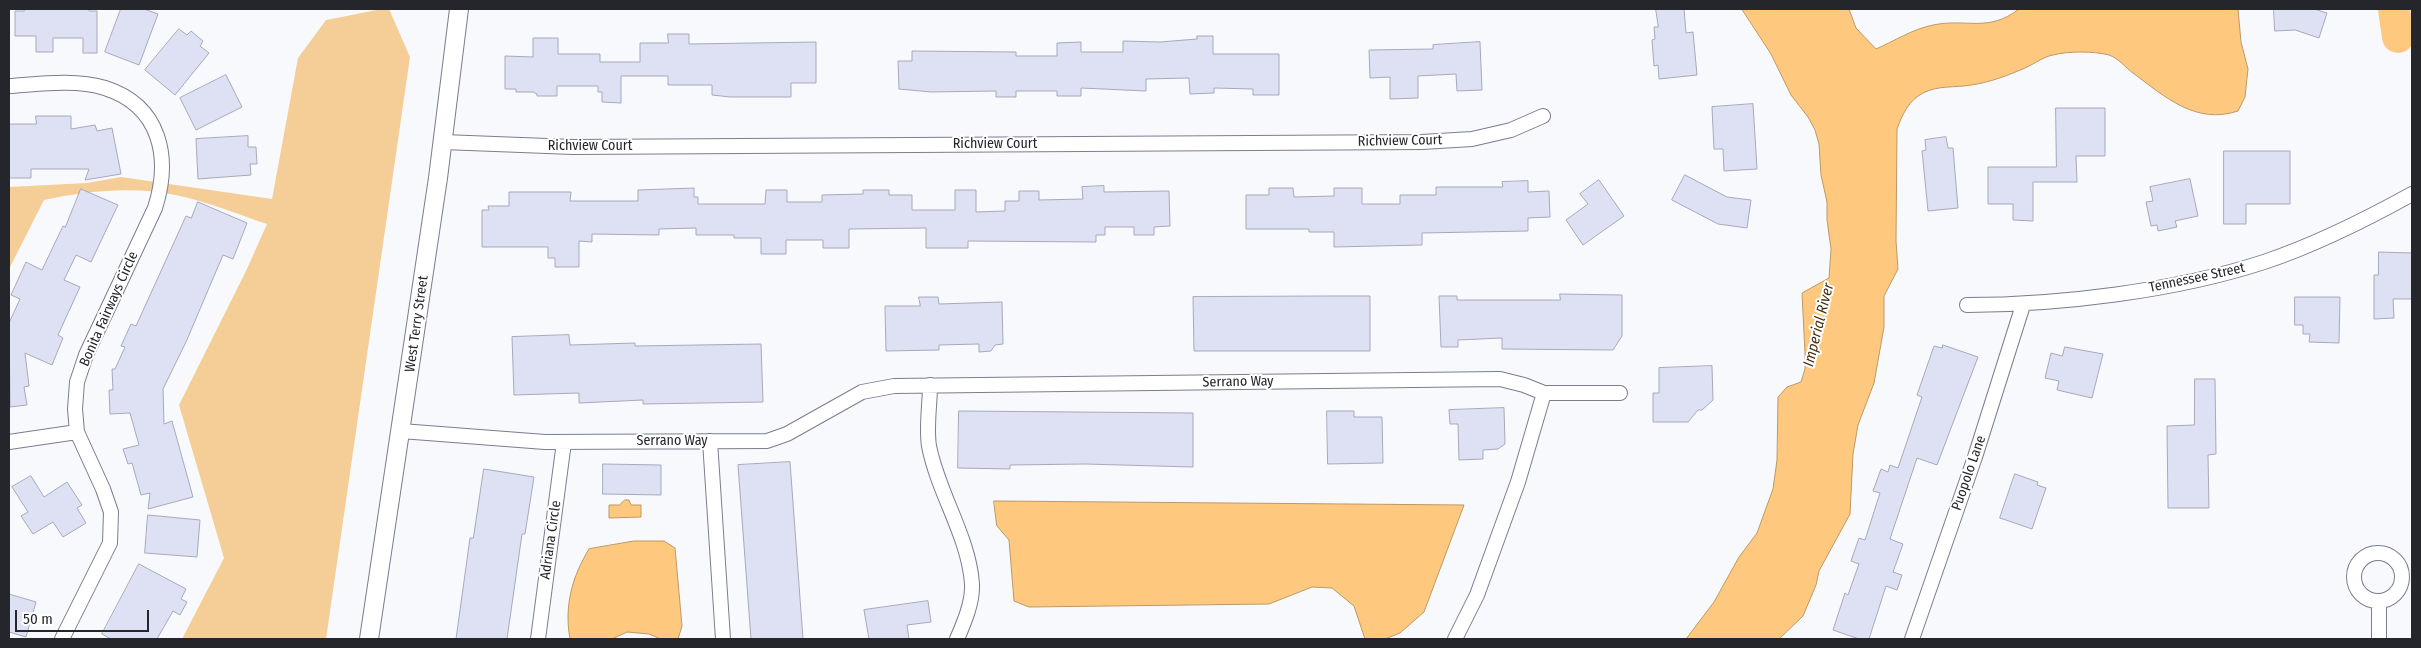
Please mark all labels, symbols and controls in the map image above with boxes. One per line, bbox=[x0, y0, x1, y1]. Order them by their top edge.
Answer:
street label: Richview Court bbox=[1358, 132, 1442, 150]
street label: Richview Court bbox=[953, 136, 1037, 152]
street label: Richview Court bbox=[548, 138, 632, 154]
street label: Bonita Fairways Circle bbox=[76, 249, 142, 369]
street label: Tennessee Street bbox=[2147, 260, 2247, 296]
street label: West Terry Street bbox=[402, 275, 432, 373]
water label: Imperial River bbox=[1800, 281, 1838, 369]
street label: Serrano Way bbox=[1202, 373, 1274, 391]
street label: Serrano Way bbox=[636, 433, 708, 449]
street label: Puopolo Lane bbox=[1948, 433, 1990, 513]
street label: Adriana Circle bbox=[537, 500, 565, 580]
scale bar bbox=[18, 600, 151, 632]
text: 50 m bbox=[23, 610, 53, 628]

